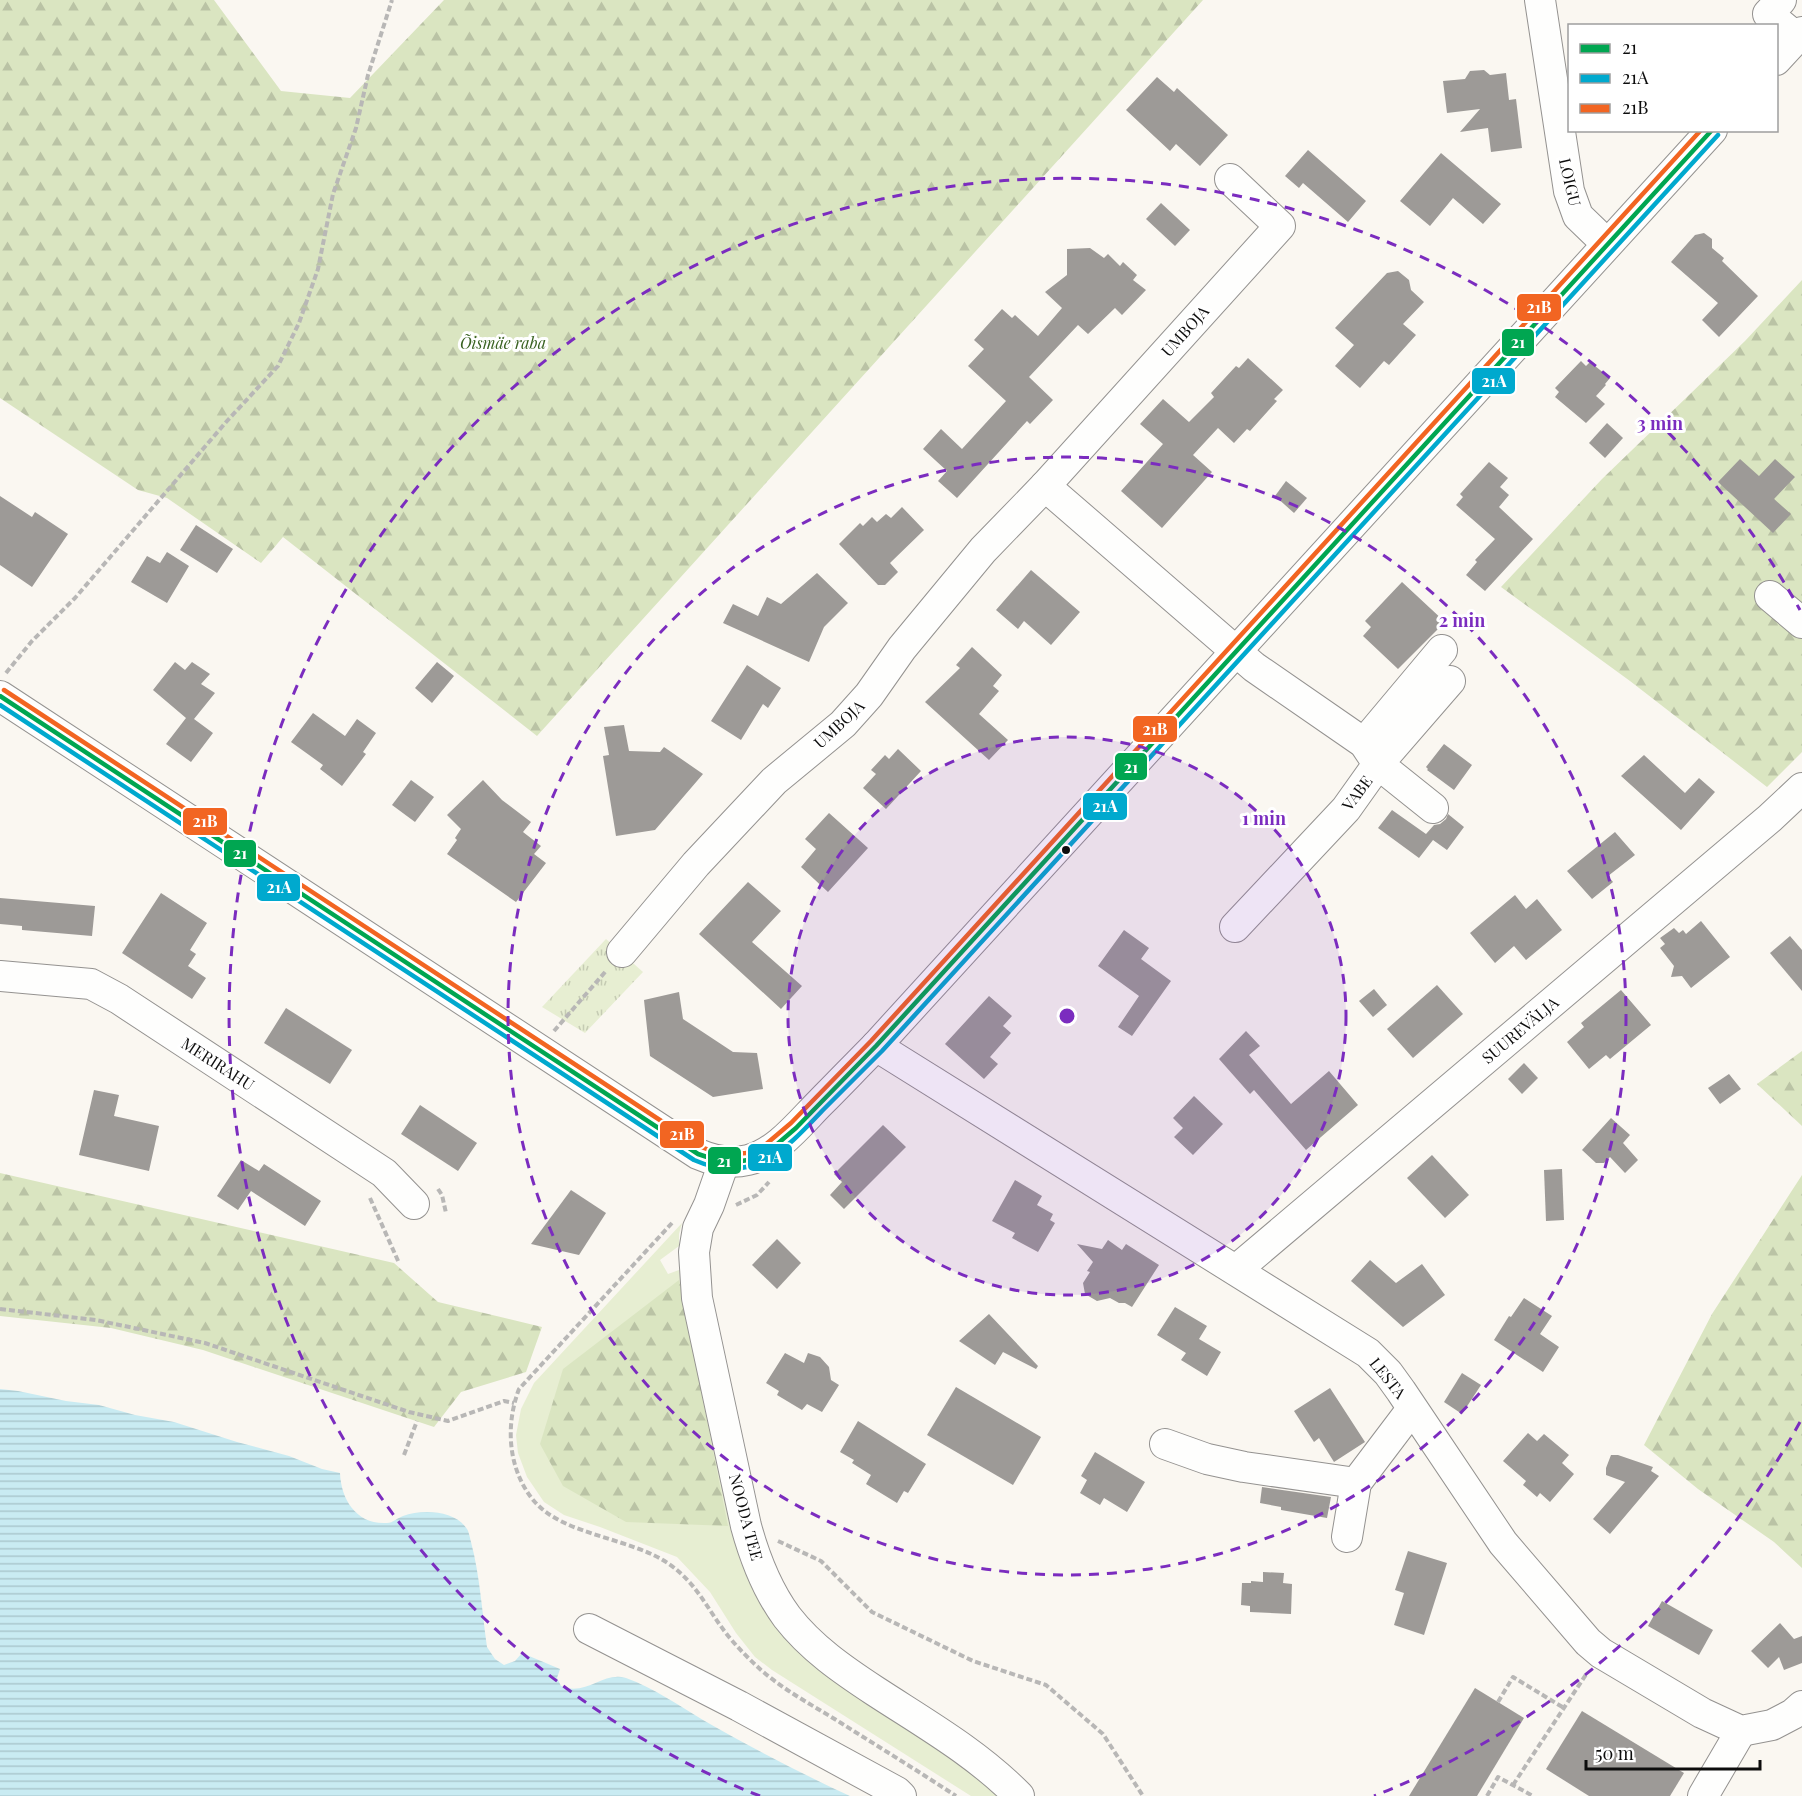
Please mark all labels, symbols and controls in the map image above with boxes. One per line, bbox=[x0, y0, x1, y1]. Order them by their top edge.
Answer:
legend bbox=[1568, 24, 1778, 132]
text: 21 bbox=[1622, 35, 1638, 59]
text: 21A bbox=[1622, 65, 1649, 89]
text: 21B bbox=[1622, 95, 1649, 119]
street label: LOIGU bbox=[1555, 156, 1586, 208]
line badge: 21B bbox=[1516, 293, 1562, 322]
text: 21B bbox=[1526, 296, 1552, 317]
street label: UMBOJA bbox=[1156, 300, 1214, 361]
line badge: 21 bbox=[1501, 328, 1535, 357]
text: 21 bbox=[1511, 331, 1525, 352]
park label: Õismäe raba bbox=[460, 332, 546, 353]
line badge: 21A bbox=[1471, 367, 1516, 395]
text: 21A bbox=[1481, 370, 1507, 391]
text: 3 min bbox=[1637, 411, 1683, 435]
text: 2 min bbox=[1439, 608, 1485, 632]
street label: UMBOJA bbox=[809, 694, 869, 752]
line badge: 21B bbox=[1132, 715, 1178, 743]
text: 21B bbox=[1142, 718, 1168, 739]
line badge: 21 bbox=[1114, 752, 1148, 781]
text: 21 bbox=[1124, 756, 1138, 777]
street label: VABE bbox=[1336, 771, 1377, 815]
line badge: 21A bbox=[1082, 792, 1128, 821]
text: 21A bbox=[1092, 795, 1118, 816]
text: 1 min bbox=[1242, 806, 1286, 830]
line badge: 21B bbox=[182, 807, 228, 836]
text: 21B bbox=[192, 810, 218, 831]
line badge: 21 bbox=[223, 839, 257, 868]
text: 21 bbox=[233, 842, 247, 863]
unlabelled marker bbox=[1060, 844, 1072, 856]
line badge: 21A bbox=[256, 873, 301, 902]
text: 21A bbox=[266, 876, 292, 897]
street label: SUUREVÄLJA bbox=[1477, 991, 1563, 1068]
centre of rings bbox=[1057, 1006, 1077, 1026]
street label: MERIRAHU bbox=[178, 1032, 259, 1095]
line badge: 21B bbox=[659, 1120, 705, 1149]
text: 21B bbox=[669, 1123, 695, 1144]
line badge: 21A bbox=[747, 1143, 793, 1172]
line badge: 21 bbox=[707, 1146, 742, 1175]
text: 21A bbox=[757, 1146, 783, 1167]
text: 21 bbox=[717, 1150, 731, 1171]
street label: LESTA bbox=[1365, 1353, 1412, 1403]
street label: NOODA TEE bbox=[725, 1471, 768, 1563]
scale bar bbox=[1586, 1733, 1760, 1771]
text: 50 m bbox=[1595, 1741, 1634, 1765]

